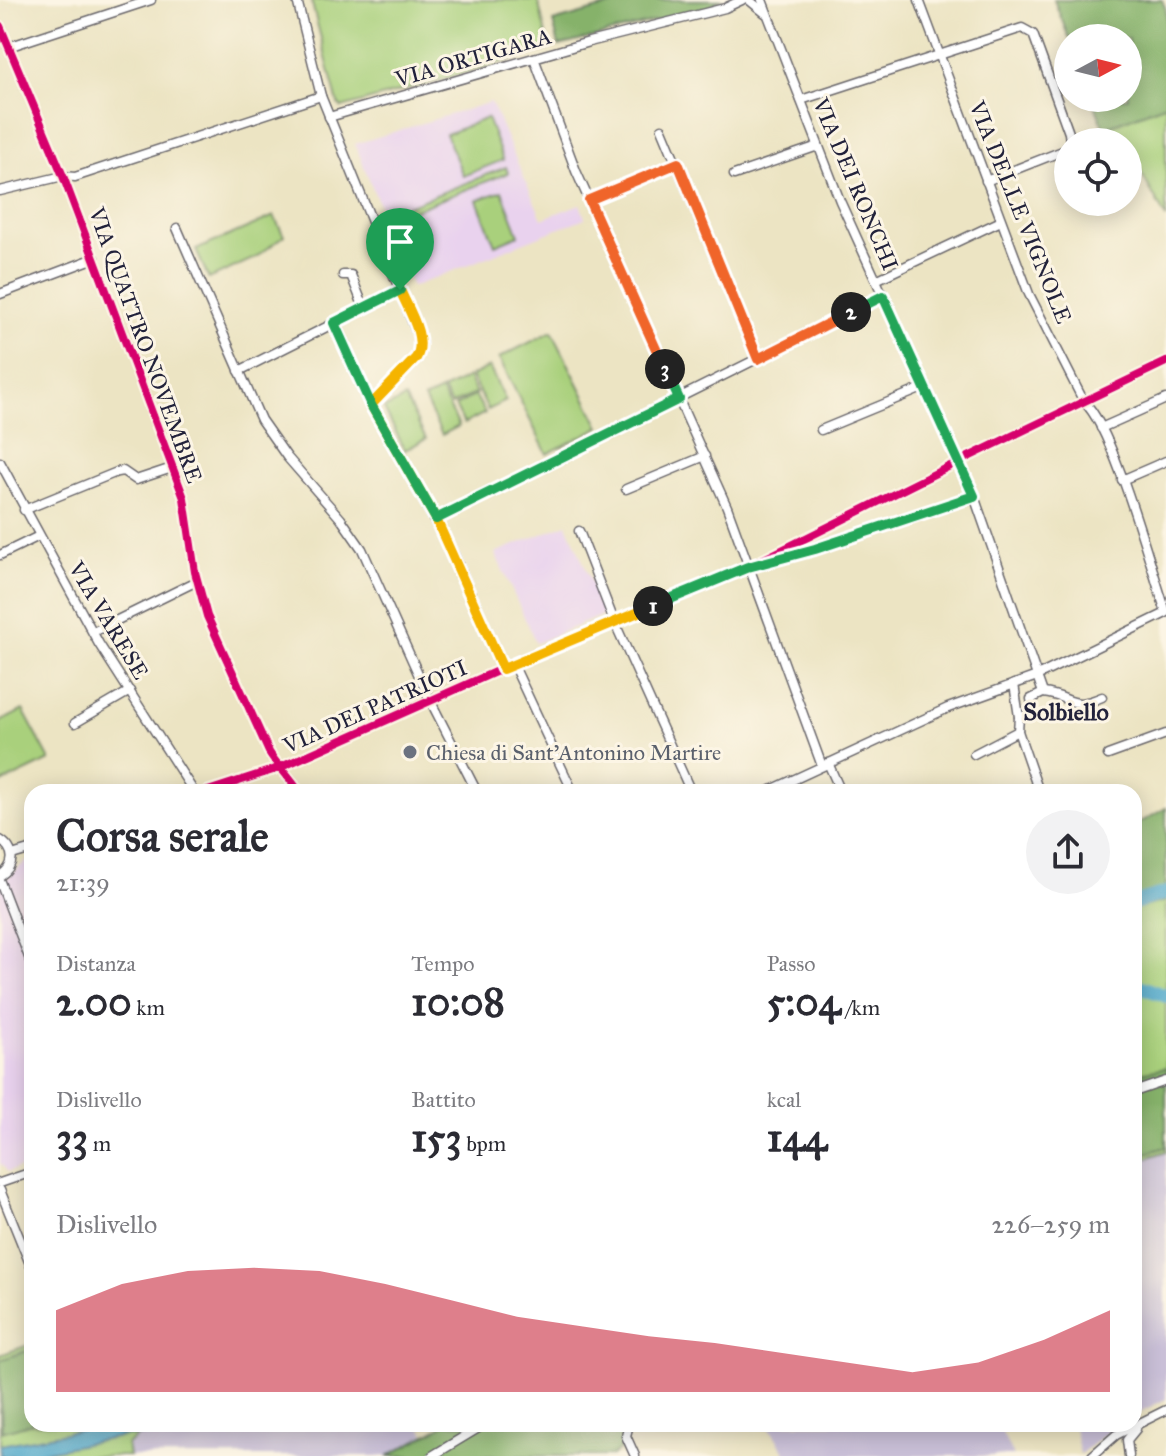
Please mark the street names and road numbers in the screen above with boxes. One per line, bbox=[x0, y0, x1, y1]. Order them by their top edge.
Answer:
street label: VIA ORTIGARA bbox=[391, 22, 555, 93]
street label: VIA DEI RONCHI bbox=[807, 93, 904, 274]
street label: VIA DELLE VIGNOLE bbox=[963, 96, 1078, 328]
street label: VIA QUATTRO NOVEMBRE bbox=[83, 203, 208, 487]
street label: VIA VARESE bbox=[62, 556, 154, 684]
street label: VIA DEI PATRIOTI bbox=[278, 654, 471, 760]

